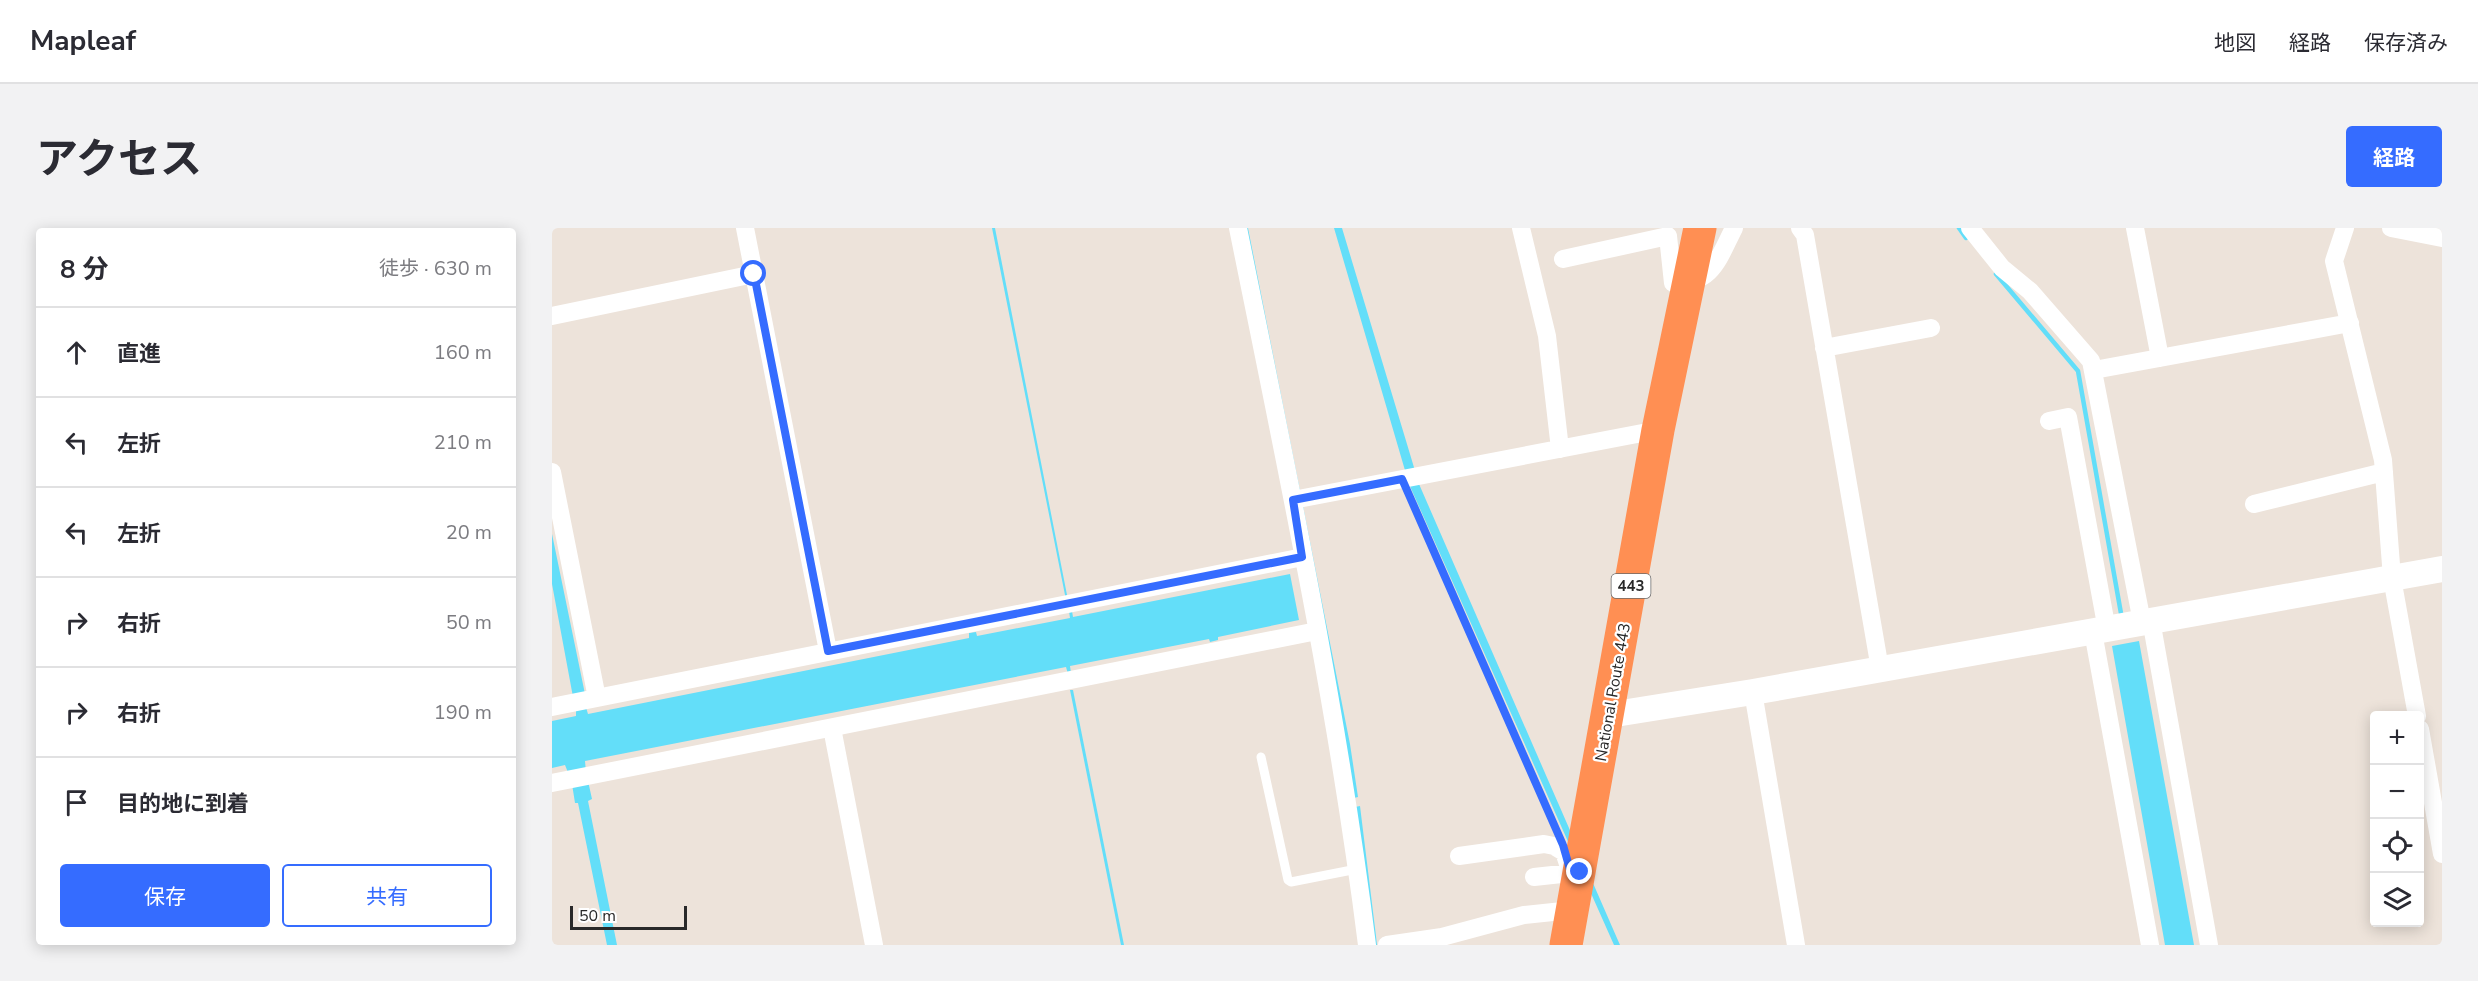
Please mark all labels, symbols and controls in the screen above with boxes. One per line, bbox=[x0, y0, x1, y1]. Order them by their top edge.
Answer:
text: Mapleaf bbox=[30, 22, 136, 60]
text: 地図 bbox=[2214, 29, 2256, 57]
text: 経路 bbox=[2289, 29, 2331, 57]
text: 保存済み bbox=[2364, 29, 2448, 57]
button: 経路 bbox=[2346, 126, 2442, 187]
text: アクセス bbox=[36, 131, 202, 188]
text: 8 分 bbox=[60, 252, 109, 287]
text: 徒歩 · 630 m bbox=[379, 255, 492, 282]
route start bbox=[740, 260, 766, 286]
icon: ahead bbox=[60, 336, 93, 369]
text: 直進 bbox=[117, 339, 161, 369]
text: 160 m bbox=[434, 339, 492, 366]
icon: left bbox=[60, 426, 93, 459]
text: 左折 bbox=[117, 429, 161, 459]
text: 210 m bbox=[434, 429, 492, 456]
icon: left bbox=[60, 516, 93, 549]
text: 左折 bbox=[117, 519, 161, 549]
text: 20 m bbox=[446, 519, 492, 546]
road number: 443 bbox=[1612, 574, 1650, 598]
icon: right bbox=[60, 606, 93, 639]
text: 右折 bbox=[117, 609, 161, 639]
text: 50 m bbox=[446, 609, 492, 636]
street label: National Route 443 bbox=[1590, 621, 1636, 763]
icon: right bbox=[60, 696, 93, 729]
text: 右折 bbox=[117, 699, 161, 729]
text: 190 m bbox=[434, 699, 492, 726]
map controls bbox=[2370, 711, 2424, 927]
button: + bbox=[2370, 711, 2424, 765]
button: − bbox=[2370, 765, 2424, 819]
icon: arrive bbox=[60, 786, 93, 819]
text: 目的地に到着 bbox=[117, 789, 249, 819]
button: locate bbox=[2370, 819, 2424, 873]
route end bbox=[1566, 858, 1592, 884]
button: 保存 bbox=[60, 864, 270, 927]
button: 共有 bbox=[282, 864, 492, 927]
button: layers bbox=[2370, 873, 2424, 927]
scale bar bbox=[570, 903, 687, 930]
text: 50 m bbox=[579, 905, 616, 927]

